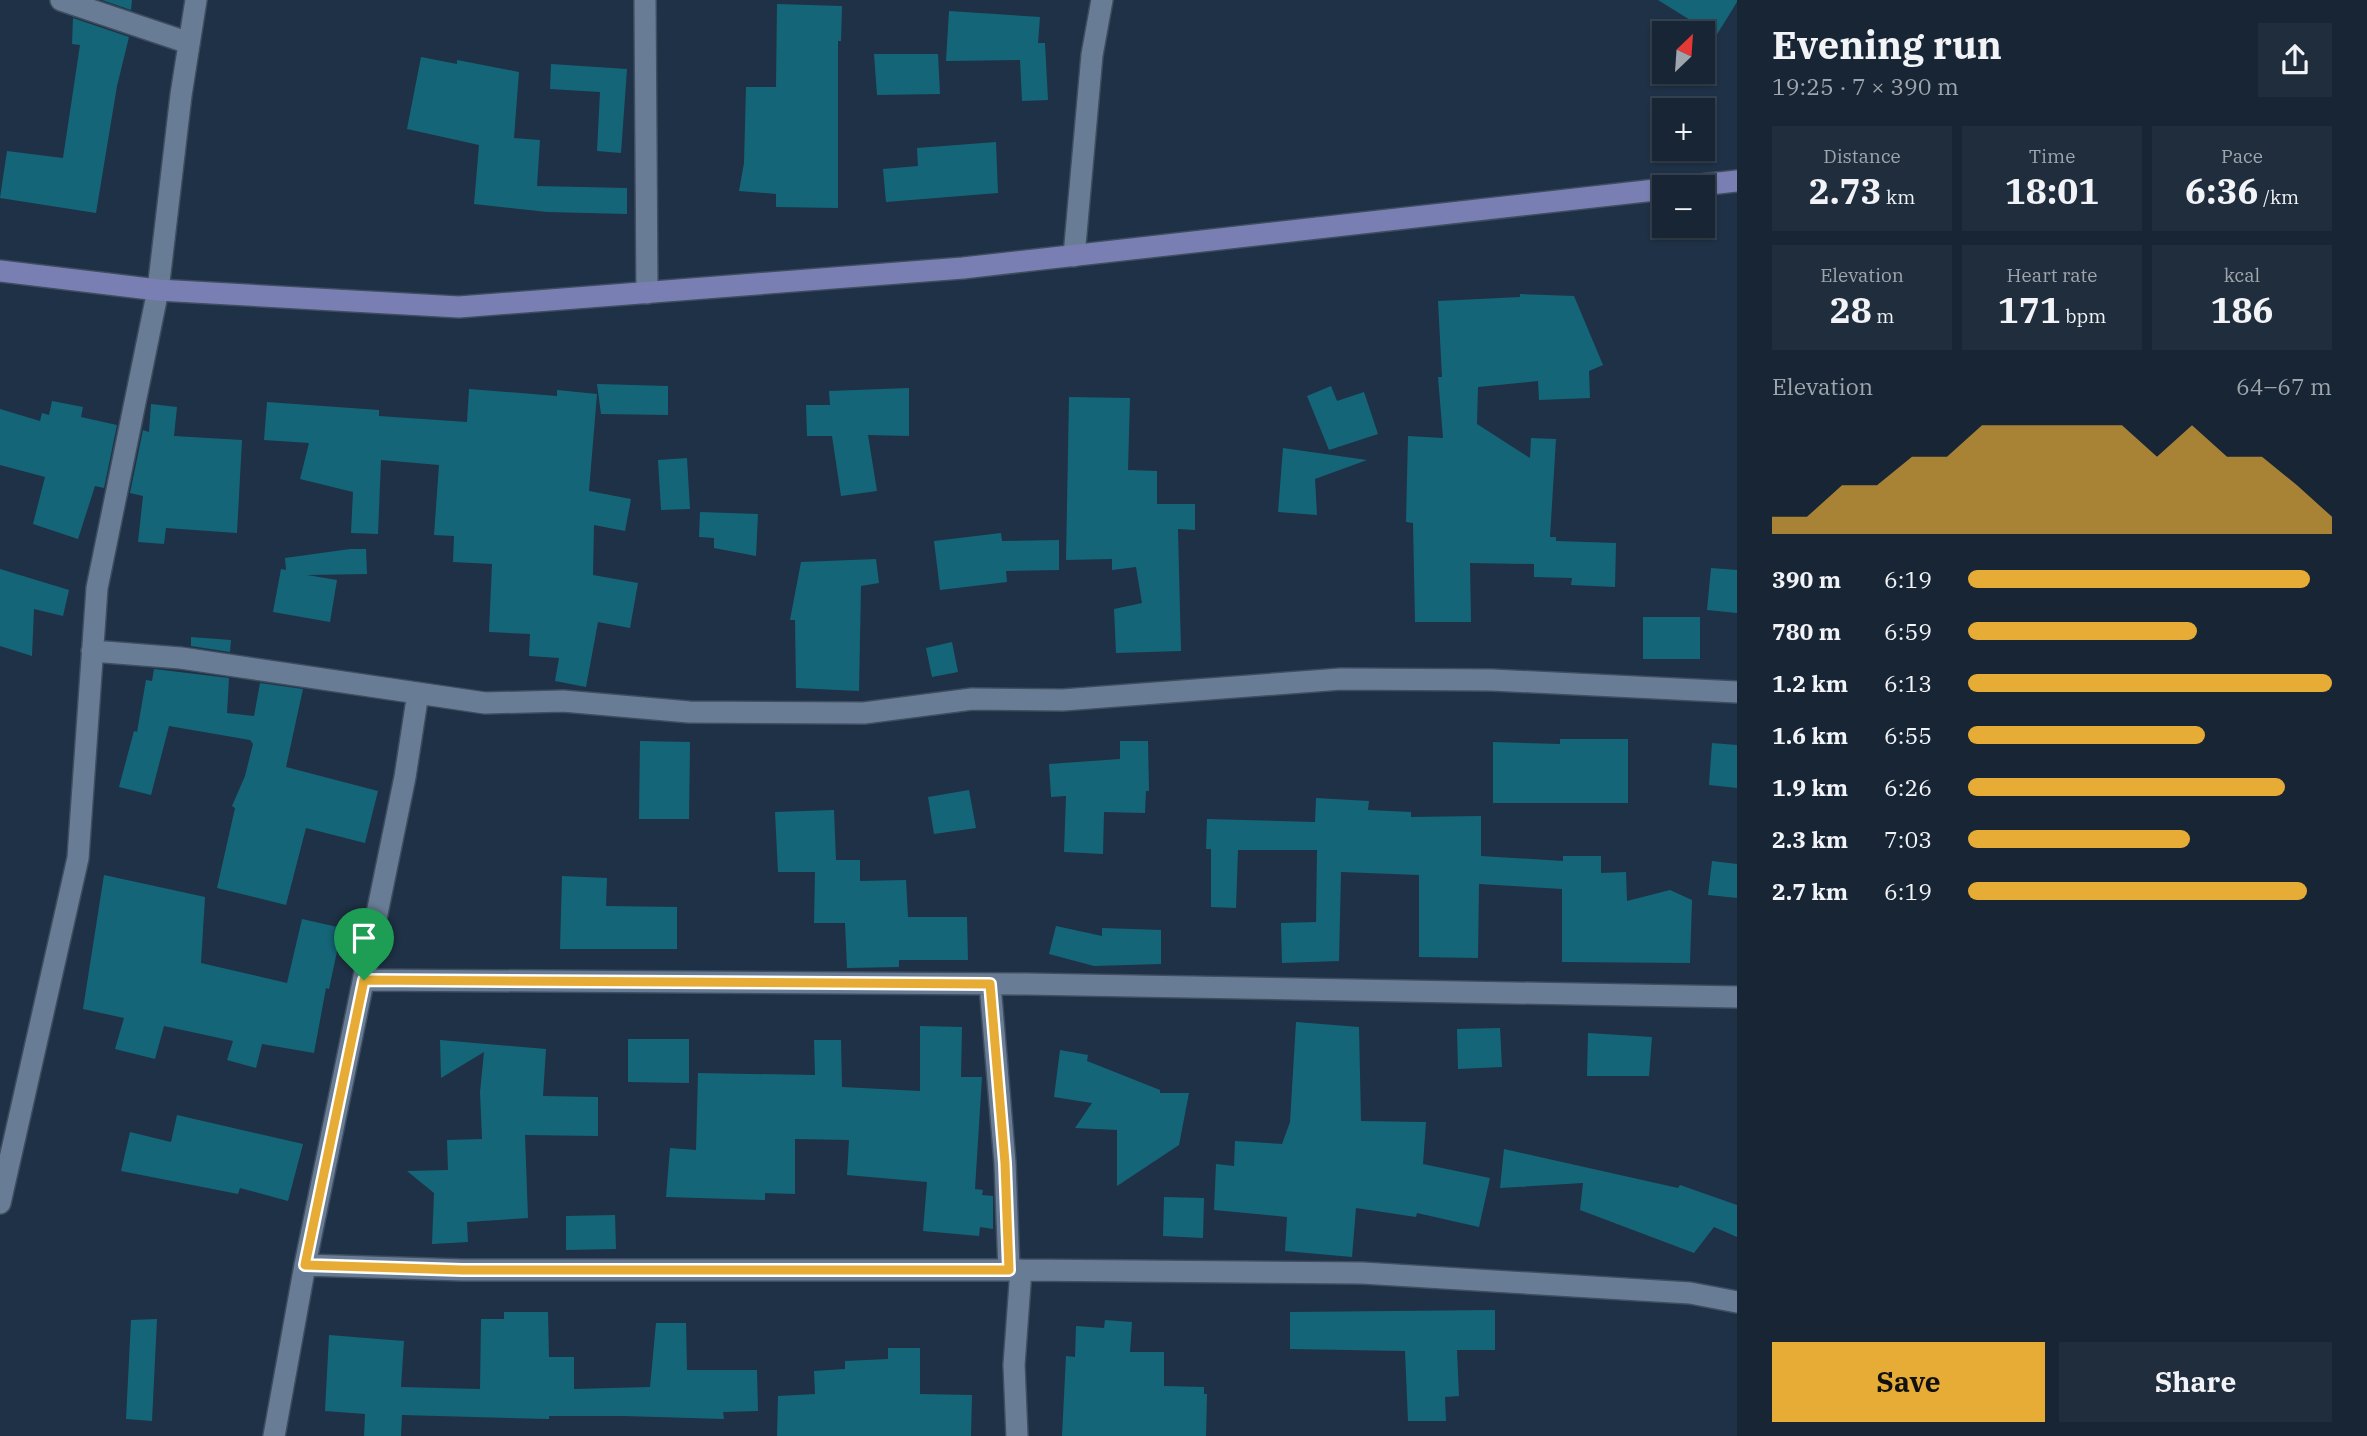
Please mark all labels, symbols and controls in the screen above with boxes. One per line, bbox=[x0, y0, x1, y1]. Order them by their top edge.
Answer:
text: Evening run bbox=[1772, 20, 2002, 69]
north arrow bbox=[1652, 21, 1715, 84]
map controls bbox=[1652, 21, 1715, 238]
button: share bbox=[2258, 23, 2332, 97]
text: 19:25 · 7 × 390 m bbox=[1772, 71, 1959, 101]
button: + bbox=[1652, 98, 1715, 161]
text: Distance bbox=[1823, 144, 1901, 168]
text: Time bbox=[2029, 144, 2075, 168]
text: Pace bbox=[2221, 144, 2263, 168]
text: 2.73 bbox=[1809, 168, 1882, 214]
text: 18:01 bbox=[2005, 168, 2099, 214]
text: 6:36 bbox=[2185, 168, 2259, 214]
button: − bbox=[1652, 175, 1715, 238]
text: km bbox=[1882, 185, 1915, 209]
text: /km bbox=[2259, 185, 2299, 209]
text: Elevation bbox=[1820, 263, 1904, 287]
text: Heart rate bbox=[2007, 263, 2097, 287]
text: kcal bbox=[2224, 263, 2260, 287]
text: 28 bbox=[1830, 287, 1872, 333]
text: 171 bbox=[1998, 287, 2061, 333]
text: 186 bbox=[2210, 287, 2274, 333]
text: m bbox=[1872, 304, 1894, 328]
text: bpm bbox=[2061, 304, 2106, 328]
text: Elevation bbox=[1772, 371, 1873, 401]
text: 64–67 m bbox=[2236, 371, 2332, 401]
text: 390 m bbox=[1772, 564, 1841, 594]
text: 6:19 bbox=[1884, 564, 1932, 594]
text: 780 m bbox=[1772, 616, 1841, 646]
text: 6:59 bbox=[1884, 616, 1932, 646]
text: 1.2 km bbox=[1772, 668, 1848, 698]
text: 6:13 bbox=[1884, 668, 1932, 698]
text: 1.6 km bbox=[1772, 720, 1848, 750]
text: 6:55 bbox=[1884, 720, 1932, 750]
text: 1.9 km bbox=[1772, 772, 1848, 802]
text: 6:26 bbox=[1884, 772, 1932, 802]
text: 2.3 km bbox=[1772, 824, 1848, 854]
text: 7:03 bbox=[1884, 824, 1932, 854]
text: 2.7 km bbox=[1772, 876, 1848, 906]
text: 6:19 bbox=[1884, 876, 1932, 906]
pin bbox=[334, 908, 394, 980]
icon: arrive bbox=[345, 919, 383, 957]
button: Save bbox=[1772, 1342, 2045, 1422]
button: Share bbox=[2059, 1342, 2332, 1422]

